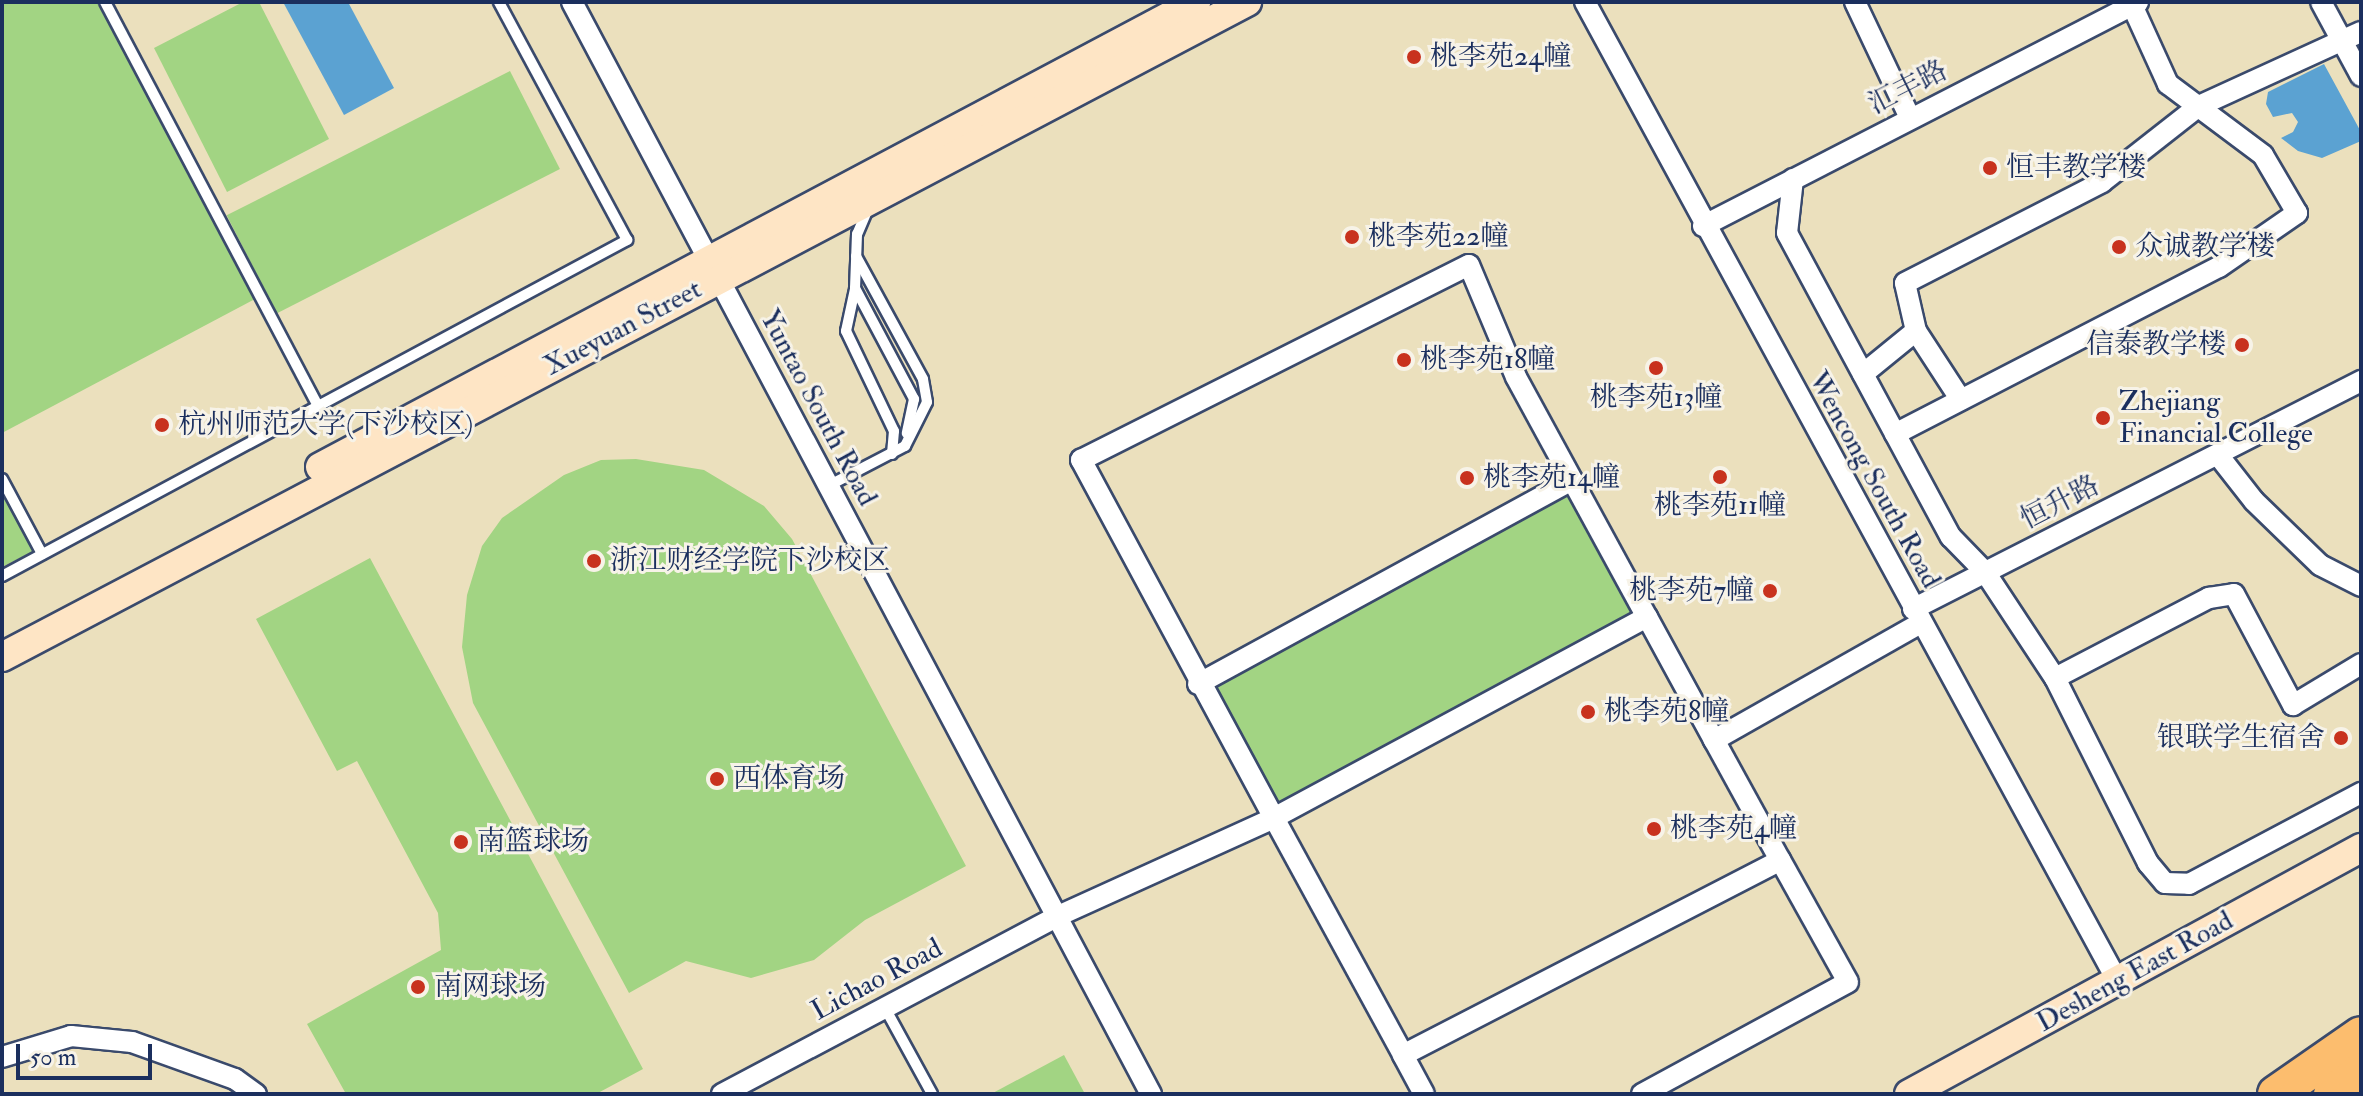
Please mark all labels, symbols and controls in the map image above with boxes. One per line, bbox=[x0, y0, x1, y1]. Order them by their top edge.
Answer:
place label: 桃李苑24幢 bbox=[1430, 40, 1571, 74]
marker: 桃李苑24幢 bbox=[1405, 48, 1423, 66]
street label: 汇丰路 bbox=[1863, 54, 1953, 122]
place label: 恒丰教学楼 bbox=[2006, 151, 2146, 185]
marker: 恒丰教学楼 bbox=[1981, 159, 1999, 177]
place label: 桃李苑22幢 bbox=[1368, 220, 1508, 254]
marker: 桃李苑22幢 bbox=[1343, 228, 1361, 246]
place label: 众诚教学楼 bbox=[2135, 230, 2275, 264]
marker: 众诚教学楼 bbox=[2110, 238, 2128, 256]
street label: Xueyuan Street bbox=[539, 272, 707, 384]
street label: Yuntao South Road bbox=[752, 304, 884, 512]
place label: 信泰教学楼 bbox=[2086, 328, 2226, 362]
marker: 信泰教学楼 bbox=[2233, 336, 2251, 354]
place label: 桃李苑18幢 bbox=[1420, 343, 1555, 377]
marker: 桃李苑18幢 bbox=[1395, 351, 1413, 369]
marker: 桃李苑13幢 bbox=[1647, 359, 1665, 377]
street label: Wencong South Road bbox=[1801, 366, 1947, 594]
place label: 桃李苑13幢 bbox=[1590, 381, 1722, 415]
place label: Zhejiang Financial College bbox=[2119, 385, 2313, 451]
place label: 杭州师范大学(下沙校区) bbox=[178, 408, 473, 442]
marker: Zhejiang Financial College bbox=[2094, 409, 2112, 427]
marker: 杭州师范大学(下沙校区) bbox=[153, 416, 171, 434]
place label: 桃李苑14幢 bbox=[1483, 461, 1620, 495]
marker: 桃李苑11幢 bbox=[1711, 468, 1729, 486]
marker: 桃李苑14幢 bbox=[1458, 469, 1476, 487]
street label: 恒升路 bbox=[2015, 469, 2105, 537]
place label: 桃李苑11幢 bbox=[1654, 489, 1786, 523]
place label: 浙江财经学院下沙校区 bbox=[610, 544, 890, 578]
marker: 浙江财经学院下沙校区 bbox=[585, 552, 603, 570]
place label: 桃李苑7幢 bbox=[1629, 574, 1754, 608]
marker: 桃李苑7幢 bbox=[1761, 582, 1779, 600]
place label: 桃李苑8幢 bbox=[1604, 695, 1729, 729]
marker: 桃李苑8幢 bbox=[1579, 703, 1597, 721]
place label: 银联学生宿舍 bbox=[2157, 721, 2325, 755]
marker: 银联学生宿舍 bbox=[2332, 729, 2350, 747]
place label: 西体育场 bbox=[733, 762, 845, 796]
marker: 西体育场 bbox=[708, 770, 726, 788]
place label: 桃李苑4幢 bbox=[1670, 812, 1797, 846]
marker: 桃李苑4幢 bbox=[1645, 820, 1663, 838]
place label: 南篮球场 bbox=[477, 825, 589, 859]
marker: 南篮球场 bbox=[452, 833, 470, 851]
street label: Desheng East Road bbox=[2031, 904, 2239, 1040]
street label: Lichao Road bbox=[806, 932, 948, 1028]
place label: 南网球场 bbox=[434, 970, 546, 1004]
marker: 南网球场 bbox=[409, 978, 427, 996]
scale bar bbox=[20, 1028, 156, 1078]
text: 50 m bbox=[30, 1042, 76, 1073]

